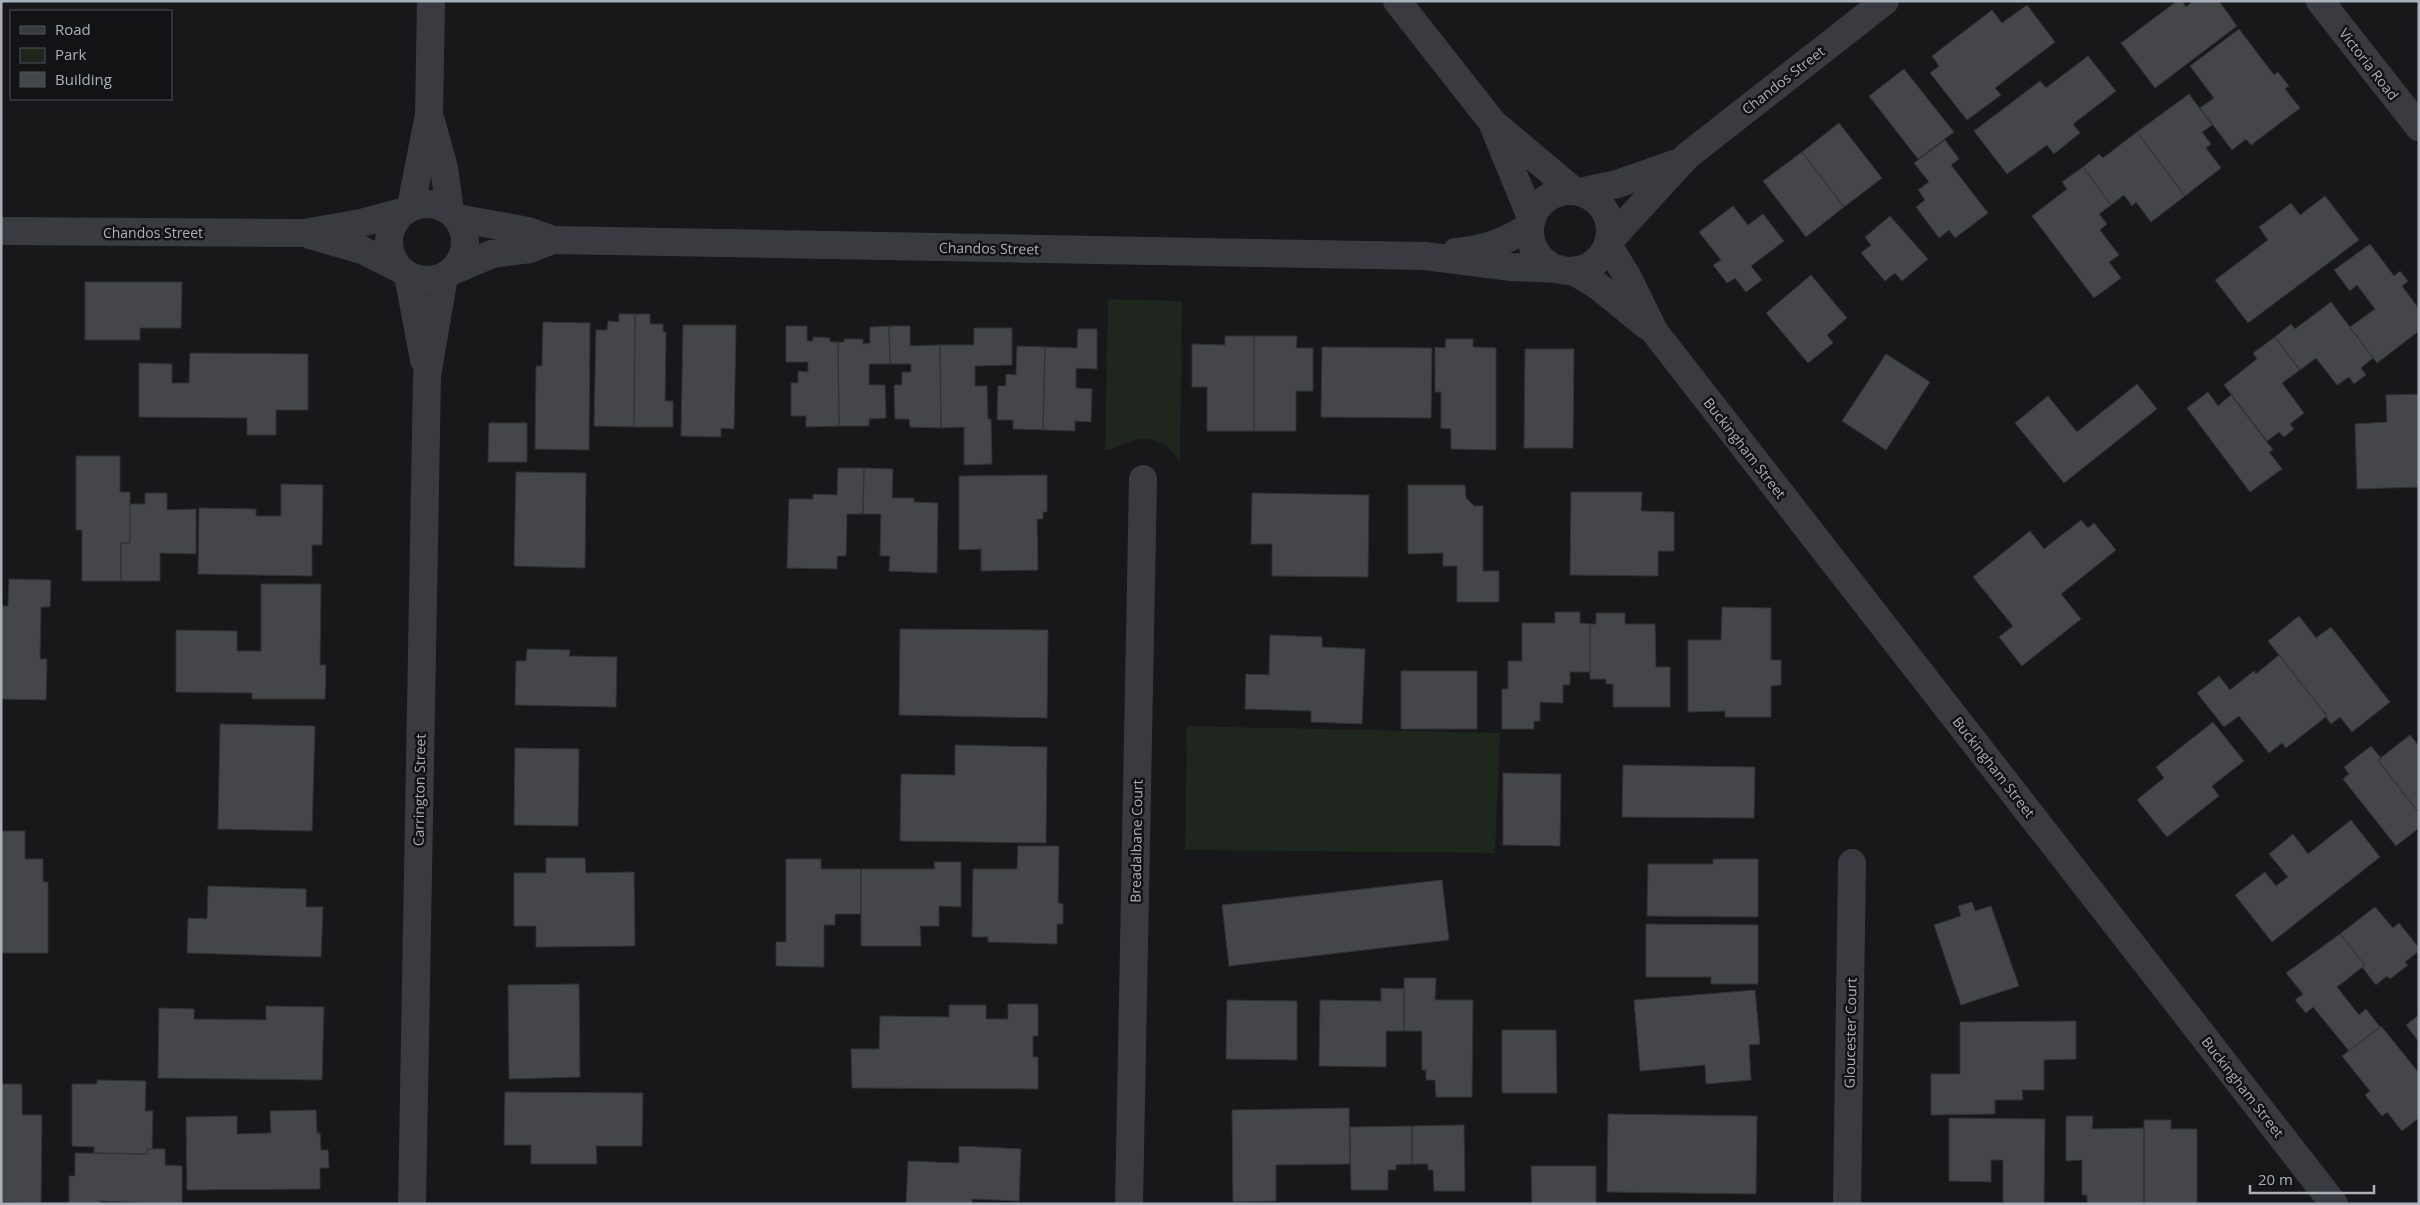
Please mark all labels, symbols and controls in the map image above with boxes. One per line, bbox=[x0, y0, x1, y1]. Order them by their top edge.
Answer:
legend bbox=[10, 10, 172, 100]
text: Road bbox=[55, 19, 91, 39]
street label: Victoria Road bbox=[2335, 24, 2403, 104]
street label: Chandos Street bbox=[1738, 42, 1828, 118]
text: Park bbox=[55, 44, 86, 64]
text: Building bbox=[55, 69, 112, 89]
street label: Chandos Street bbox=[103, 223, 203, 242]
street label: Chandos Street bbox=[939, 238, 1039, 258]
street label: Buckingham Street bbox=[1700, 393, 1791, 503]
street label: Buckingham Street bbox=[1949, 712, 2040, 822]
street label: Carrington Street bbox=[409, 734, 429, 846]
street label: Breadalbane Court bbox=[1125, 779, 1147, 903]
street label: Gloucester Court bbox=[1840, 977, 1860, 1089]
street label: Buckingham Street bbox=[2198, 1032, 2289, 1142]
scale bar bbox=[2250, 1162, 2374, 1194]
text: 20 m bbox=[2258, 1169, 2293, 1189]

